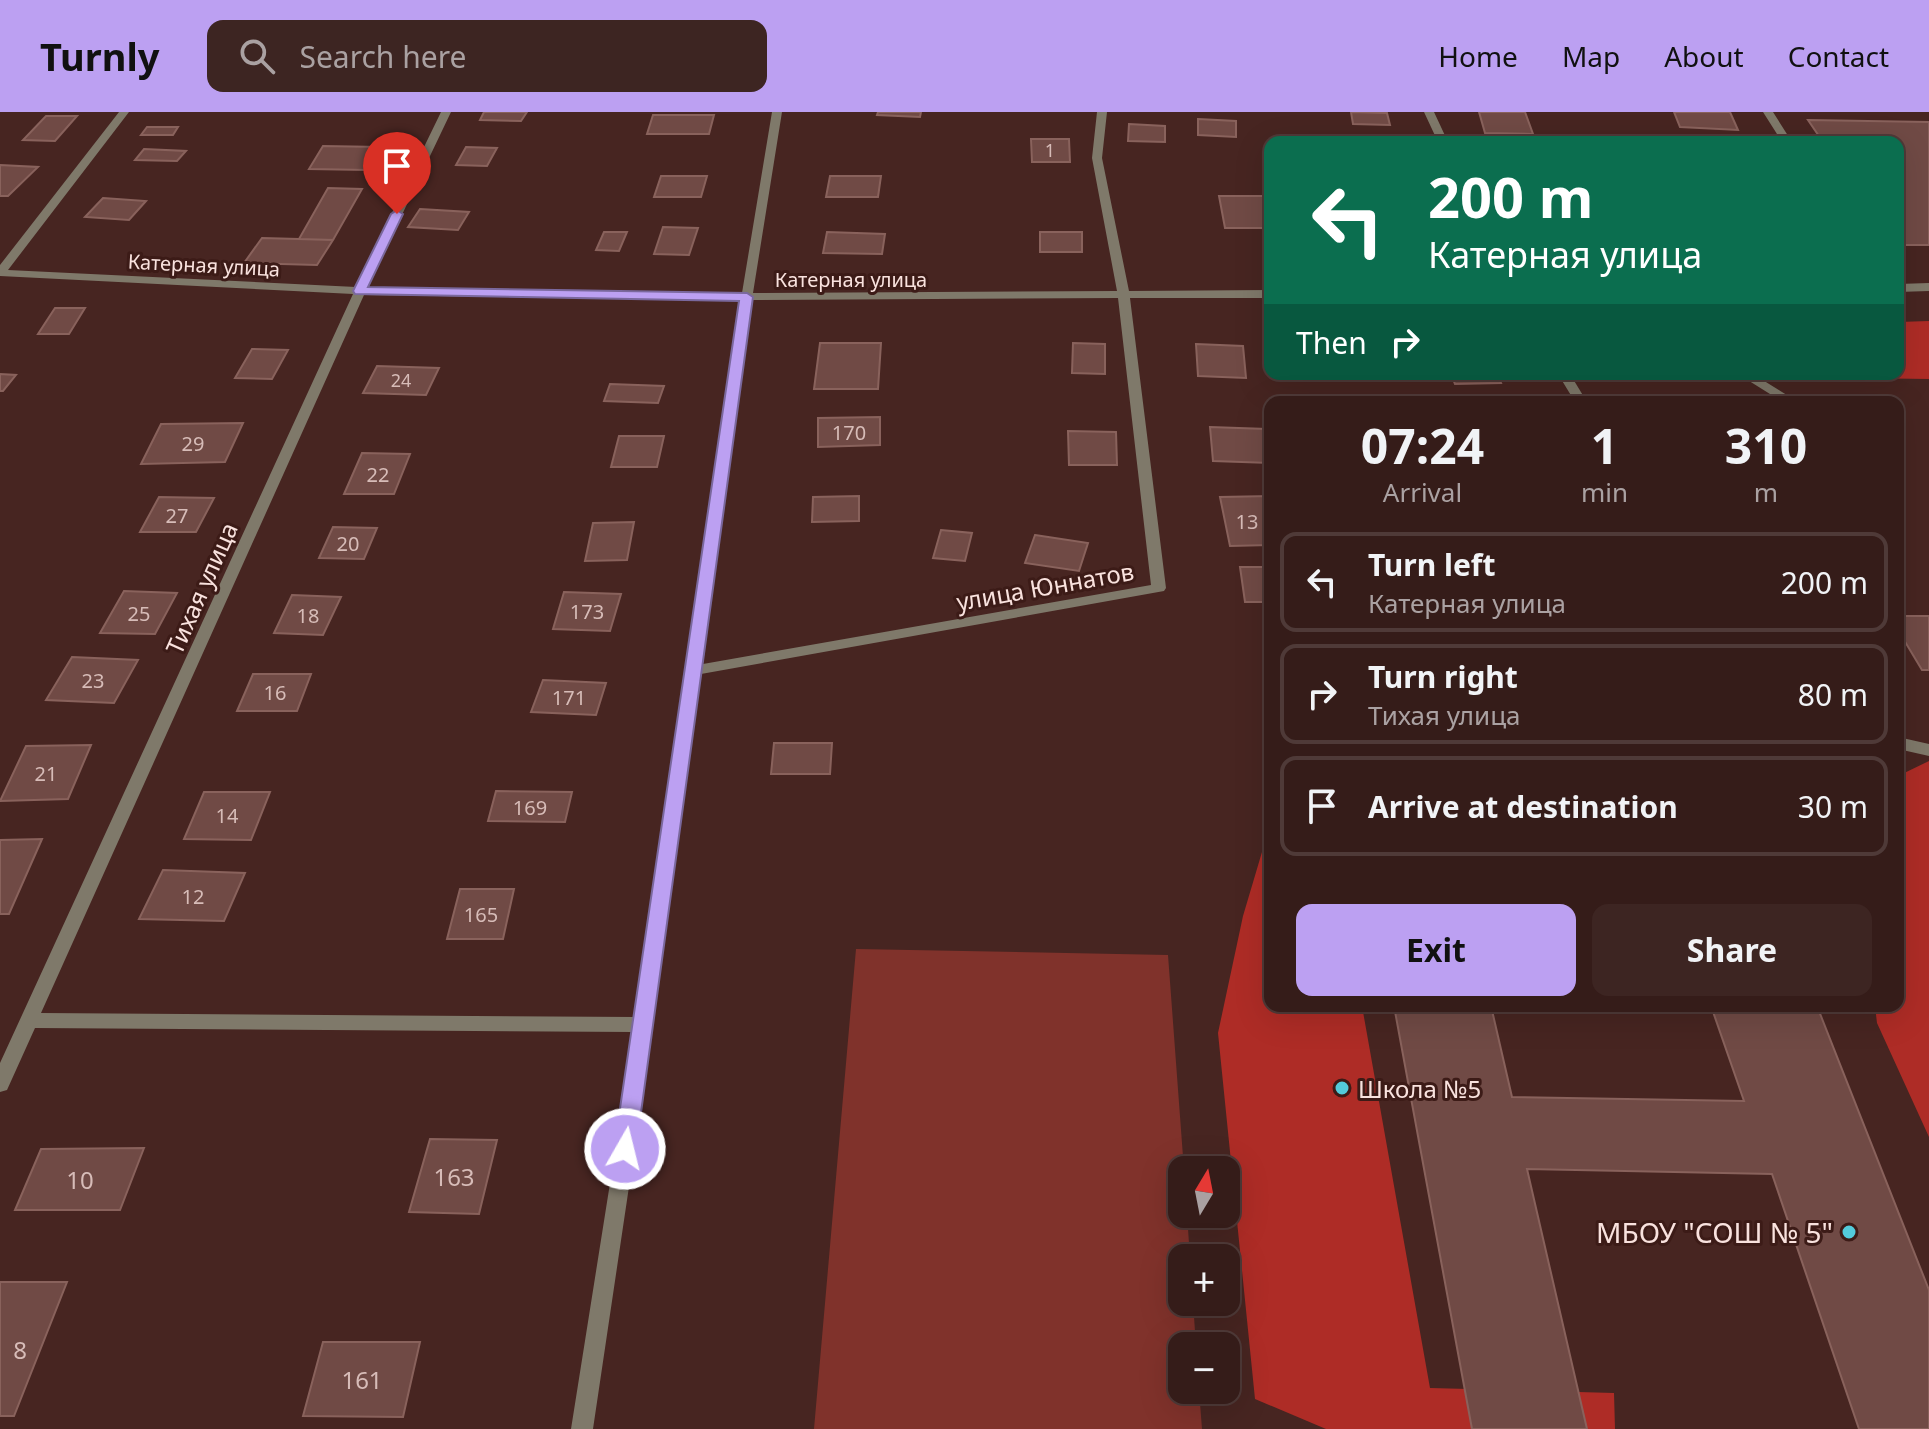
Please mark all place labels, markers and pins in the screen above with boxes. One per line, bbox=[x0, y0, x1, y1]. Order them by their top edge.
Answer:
pin bbox=[363, 132, 431, 214]
place label: Школа №5 bbox=[1358, 1072, 1481, 1105]
marker: Школа №5 bbox=[1333, 1079, 1351, 1097]
place label: МБОУ "СОШ № 5" bbox=[1596, 1213, 1833, 1251]
marker: МБОУ "СОШ № 5" bbox=[1840, 1223, 1858, 1241]

